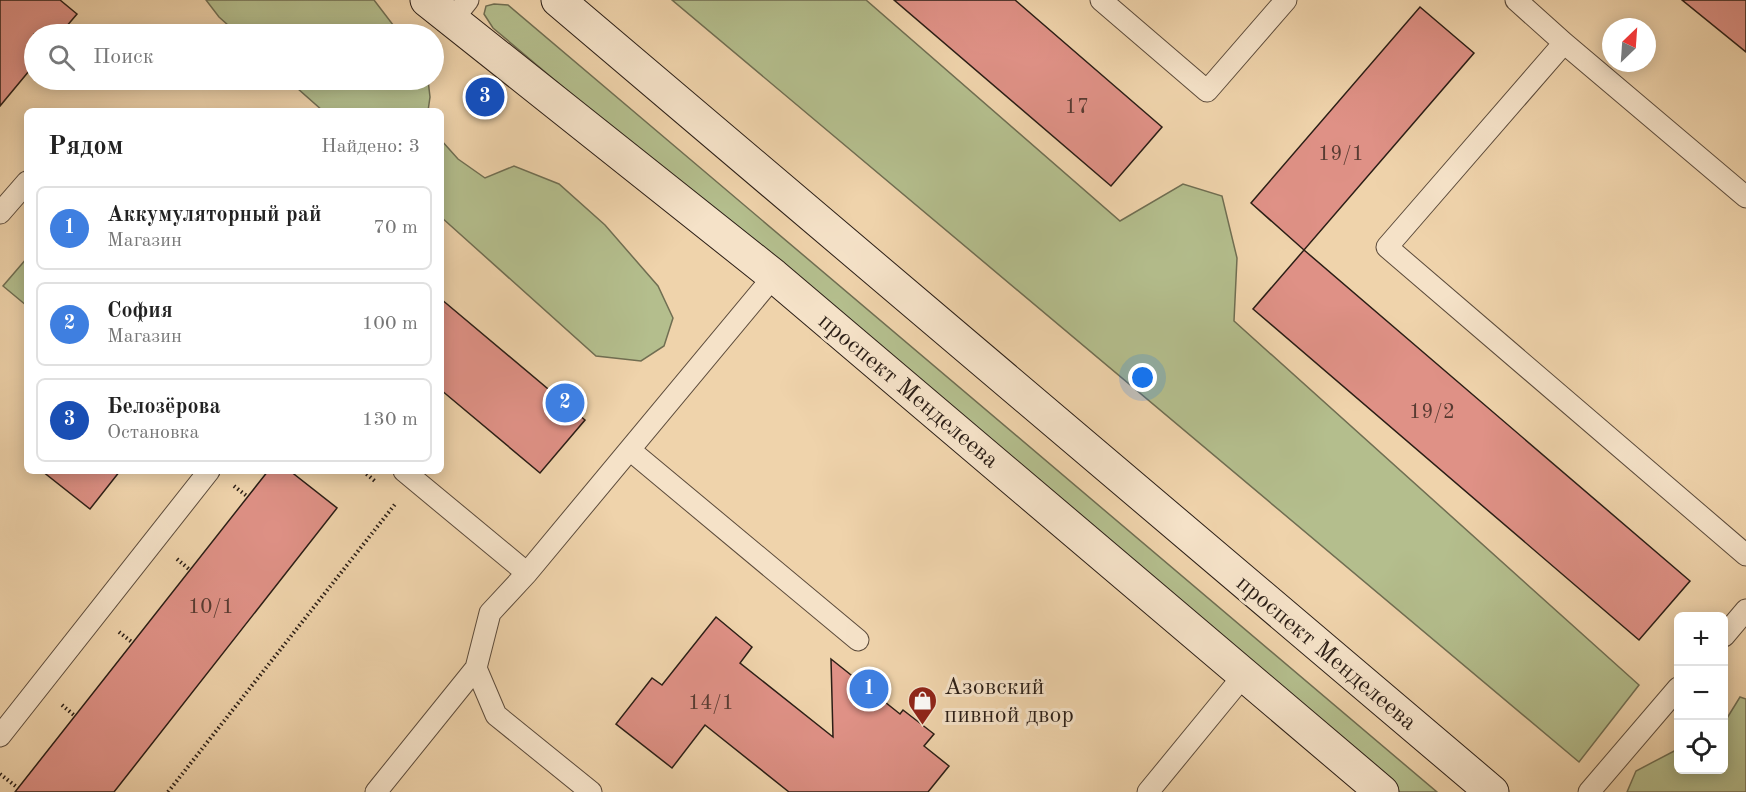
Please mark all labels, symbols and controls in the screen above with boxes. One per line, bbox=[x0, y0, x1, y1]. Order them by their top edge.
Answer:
north arrow bbox=[1602, 18, 1656, 72]
search box bbox=[24, 24, 444, 90]
icon: search bbox=[45, 41, 78, 74]
text: Поиск bbox=[93, 46, 154, 68]
pin: 3 bbox=[466, 74, 504, 120]
house number: 17 bbox=[1065, 97, 1089, 118]
text: Рядом bbox=[48, 134, 123, 160]
text: Найдено: 3 bbox=[321, 137, 420, 157]
house number: 19/1 bbox=[1318, 144, 1364, 165]
text: Аккумуляторный рай bbox=[107, 204, 322, 226]
text: 1 bbox=[64, 218, 75, 238]
text: 70 m bbox=[373, 218, 418, 238]
text: Магазин bbox=[107, 231, 182, 251]
text: София bbox=[107, 300, 173, 322]
street label: проспект Менделеева bbox=[813, 309, 1002, 474]
text: 2 bbox=[64, 314, 75, 334]
text: 100 m bbox=[362, 314, 418, 334]
text: Магазин bbox=[107, 327, 182, 347]
your location bbox=[1128, 363, 1157, 392]
pin: 2 bbox=[546, 380, 584, 426]
text: Белозёрова bbox=[107, 396, 221, 418]
house number: 19/2 bbox=[1409, 402, 1455, 423]
text: 3 bbox=[64, 410, 75, 430]
text: 130 m bbox=[362, 410, 418, 430]
text: Остановка bbox=[107, 423, 199, 443]
street label: проспект Менделеева bbox=[1231, 571, 1420, 736]
house number: 10/1 bbox=[188, 597, 234, 618]
map controls bbox=[1674, 612, 1728, 774]
button: + bbox=[1674, 612, 1728, 666]
pin: 1 bbox=[850, 666, 888, 712]
button: − bbox=[1674, 666, 1728, 720]
place label: Азовский пивной двор bbox=[944, 676, 1074, 728]
shop icon: Азовский пивной двор bbox=[907, 684, 939, 726]
house number: 14/1 bbox=[688, 693, 734, 714]
button: locate bbox=[1674, 720, 1728, 774]

